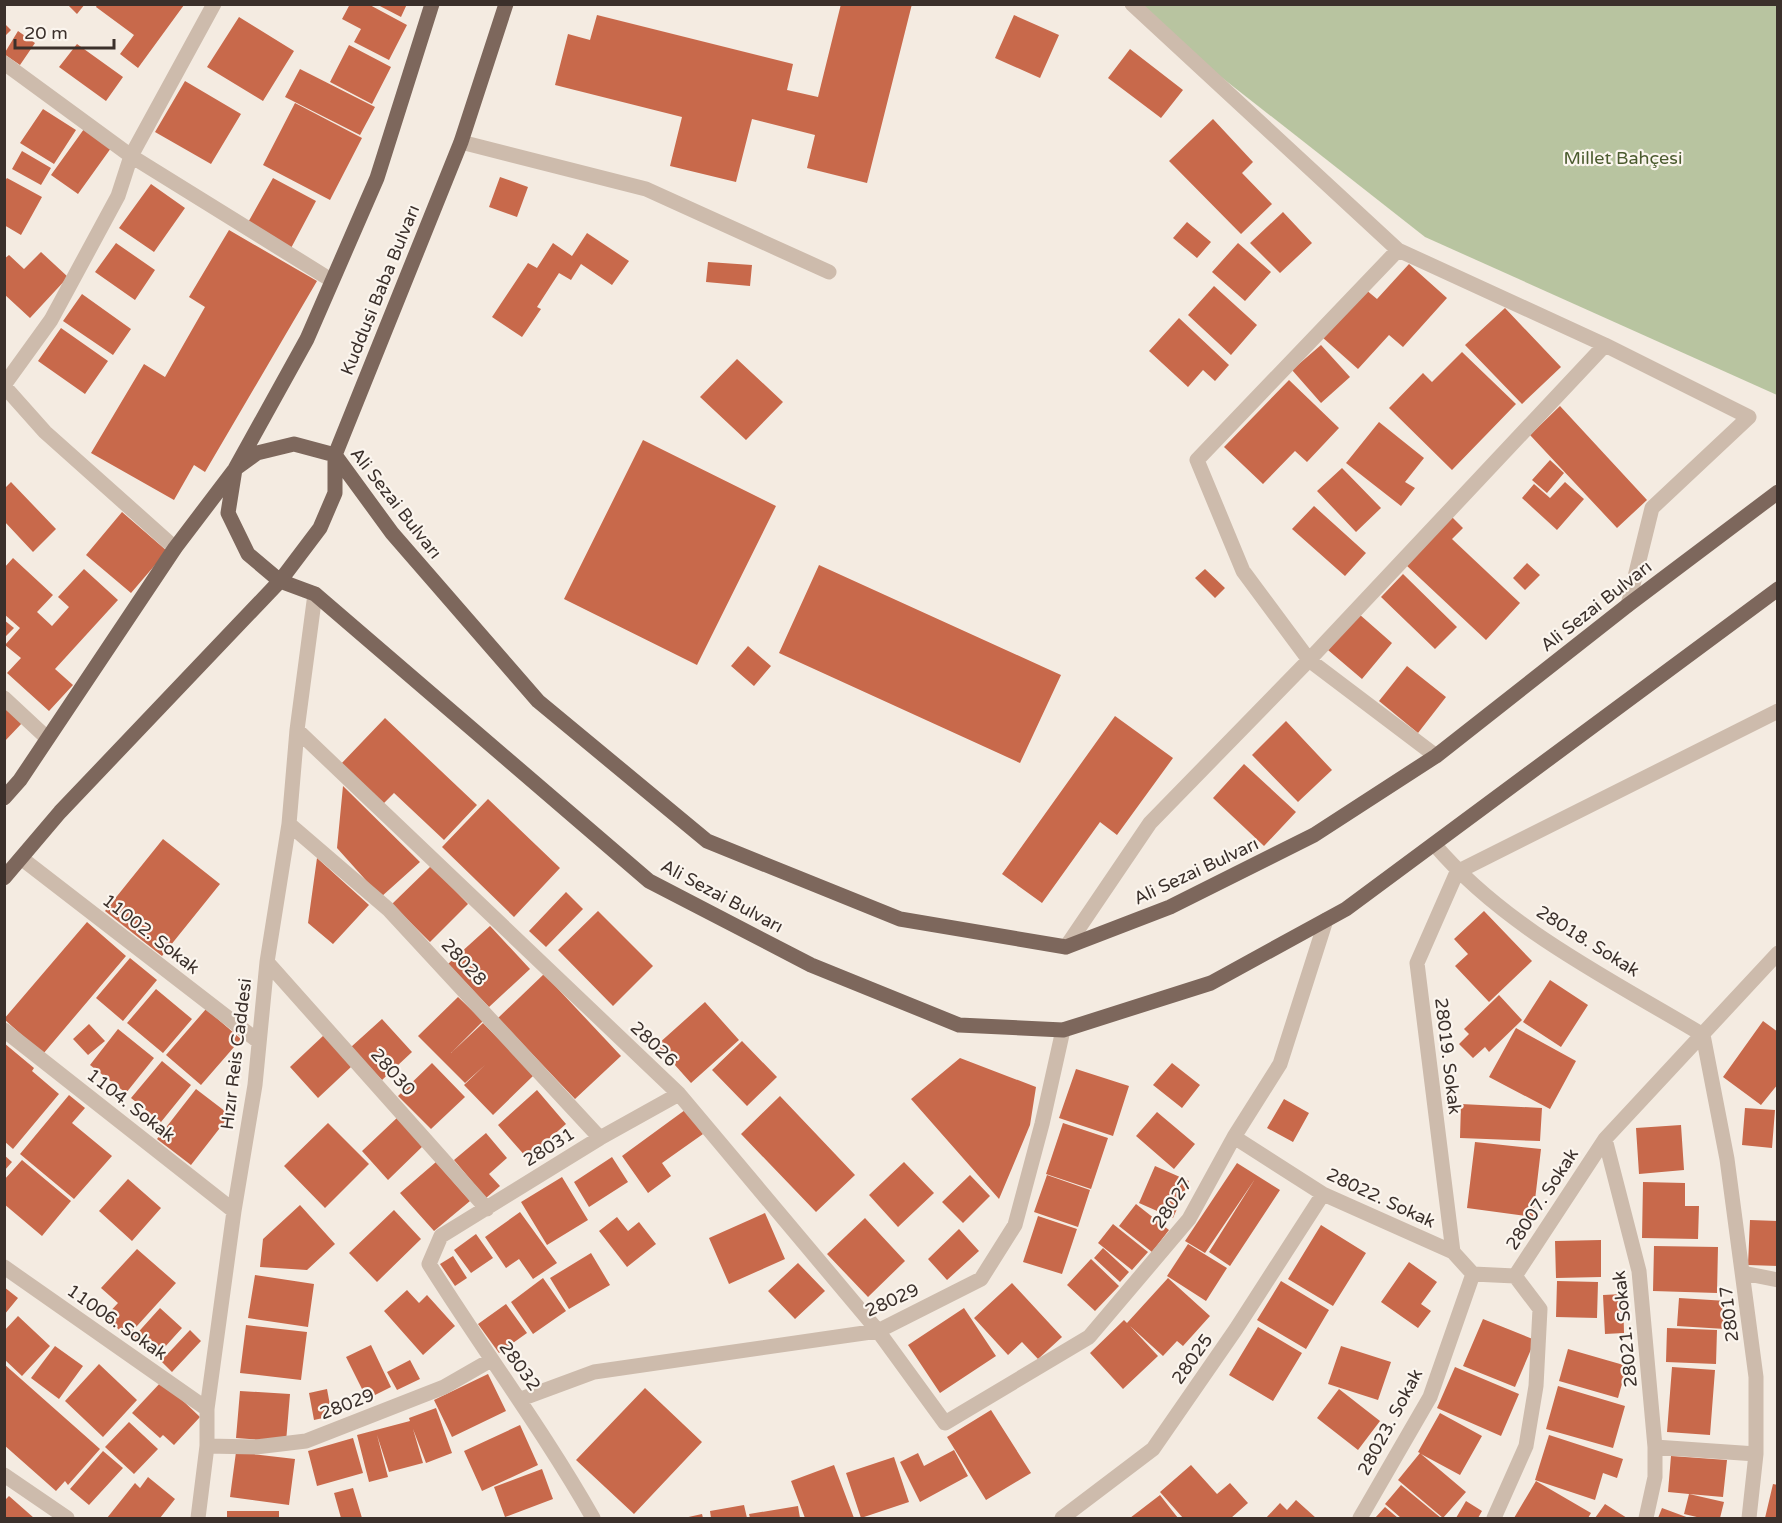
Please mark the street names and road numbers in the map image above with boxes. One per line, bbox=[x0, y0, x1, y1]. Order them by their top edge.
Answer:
street label: Kuddusi Baba Bulvarı bbox=[336, 202, 424, 378]
street label: Ali Sezai Bulvarı bbox=[346, 443, 446, 563]
street label: Ali Sezai Bulvarı bbox=[1536, 556, 1656, 656]
street label: Ali Sezai Bulvarı bbox=[1130, 832, 1262, 910]
street label: Ali Sezai Bulvarı bbox=[657, 855, 787, 937]
street label: 11002. Sokak bbox=[98, 889, 204, 979]
street label: 28018. Sokak bbox=[1532, 901, 1644, 982]
street label: 28028 bbox=[437, 934, 491, 990]
street label: Hızır Reis Caddesi bbox=[216, 977, 256, 1131]
street label: 28019. Sokak bbox=[1430, 996, 1466, 1116]
street label: 28026 bbox=[626, 1017, 682, 1071]
street label: 28030 bbox=[366, 1044, 420, 1100]
street label: 1104. Sokak bbox=[82, 1064, 180, 1146]
street label: 28031 bbox=[519, 1123, 579, 1171]
street label: 28007. Sokak bbox=[1501, 1144, 1583, 1254]
street label: 28022. Sokak bbox=[1323, 1163, 1439, 1233]
street label: 28027 bbox=[1147, 1173, 1197, 1233]
street label: 28021. Sokak bbox=[1608, 1269, 1642, 1389]
street label: 28029 bbox=[862, 1278, 922, 1322]
street label: 11006. Sokak bbox=[63, 1279, 172, 1365]
street label: 28017 bbox=[1715, 1285, 1743, 1343]
street label: 28025 bbox=[1167, 1330, 1217, 1388]
street label: 28032 bbox=[494, 1337, 546, 1395]
street label: 28023. Sokak bbox=[1353, 1365, 1427, 1479]
street label: 28029 bbox=[317, 1384, 377, 1424]

